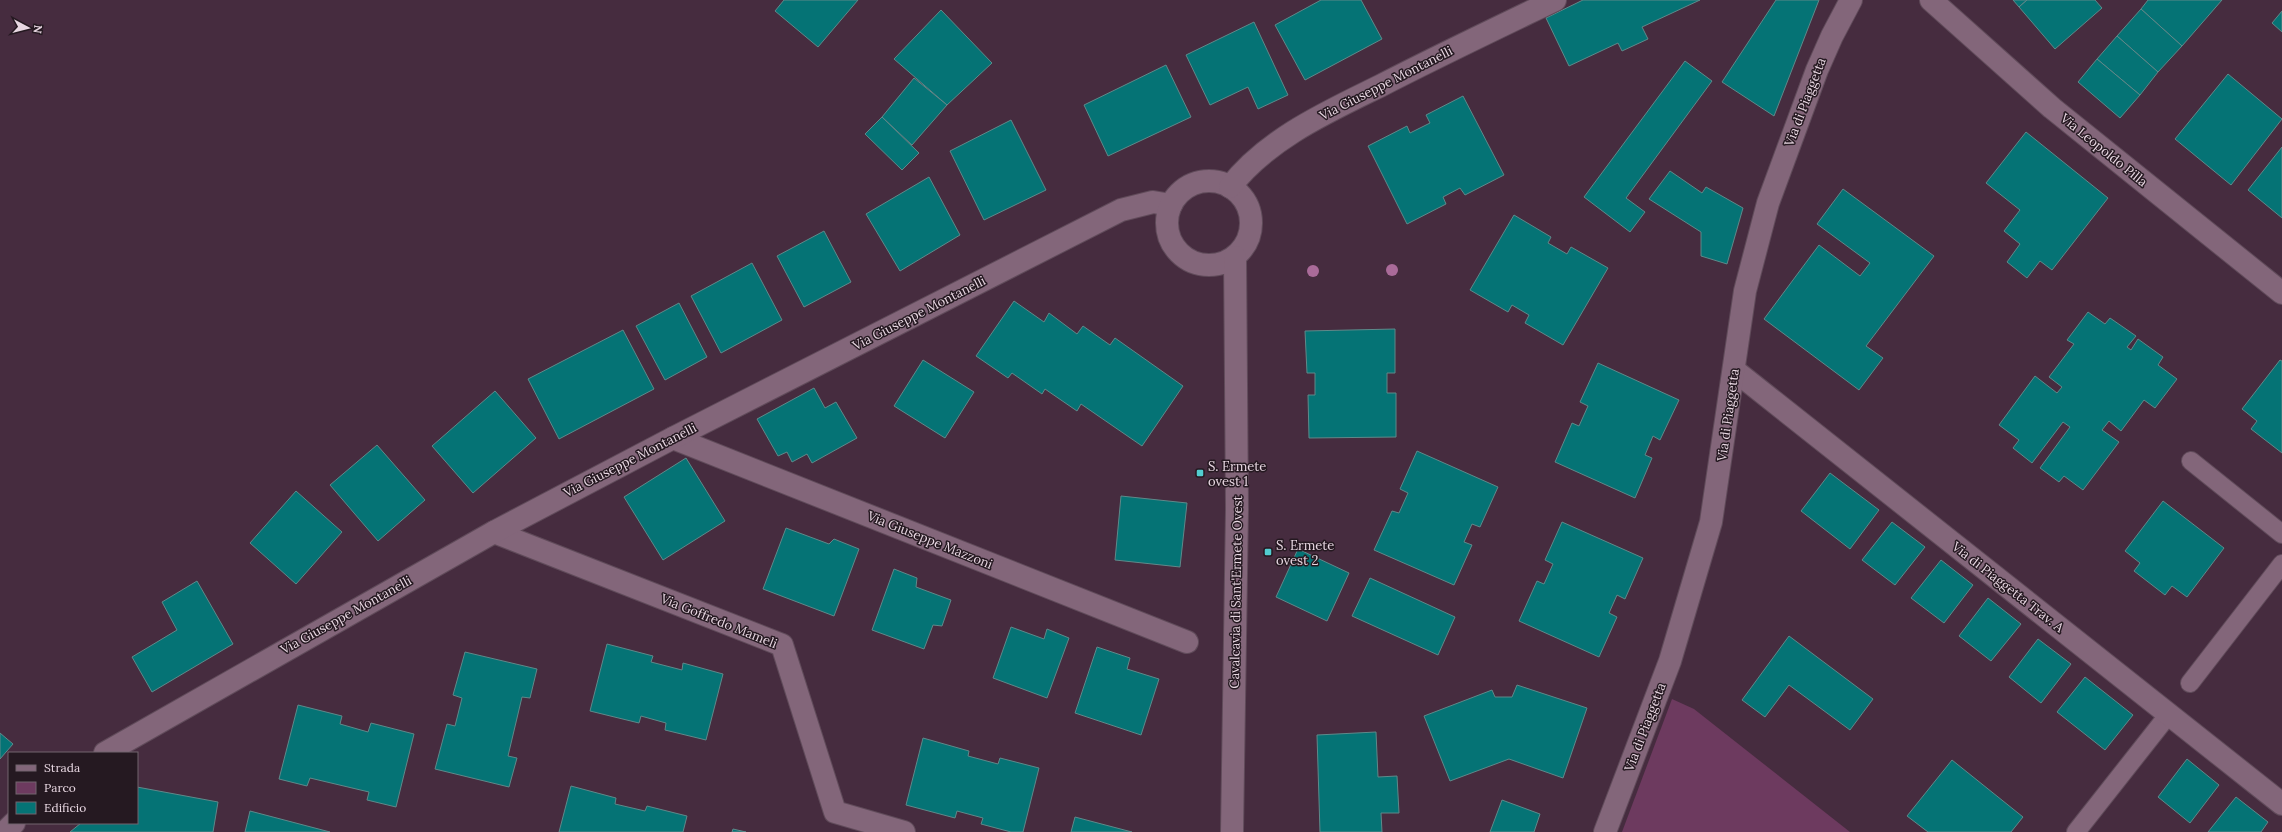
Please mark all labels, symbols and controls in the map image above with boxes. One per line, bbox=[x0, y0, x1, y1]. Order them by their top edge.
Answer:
north arrow bbox=[8, 8, 48, 48]
text: N bbox=[30, 24, 45, 35]
street label: Via Giuseppe Montanelli bbox=[1316, 42, 1456, 124]
street label: Via di Piaggetta bbox=[1780, 55, 1830, 150]
street label: Via Leopoldo Pilla bbox=[2056, 109, 2151, 191]
street label: Via Giuseppe Montanelli bbox=[849, 272, 989, 354]
street label: Via di Piaggetta bbox=[1713, 367, 1743, 463]
street label: Via Giuseppe Montanelli bbox=[560, 419, 700, 501]
place label: S. Ermete ovest 1 bbox=[1208, 458, 1266, 490]
marker: S. Ermete ovest 1 bbox=[1195, 468, 1205, 478]
street label: Cavalcavia di Sant'Ermete Ovest bbox=[1226, 495, 1246, 689]
street label: Via Giuseppe Mazzoni bbox=[864, 507, 995, 573]
place label: S. Ermete ovest 2 bbox=[1276, 537, 1334, 569]
street label: Via di Piaggetta Trav. A bbox=[1948, 537, 2068, 637]
marker: S. Ermete ovest 2 bbox=[1263, 547, 1273, 557]
street label: Via Giuseppe Montanelli bbox=[277, 572, 415, 659]
street label: Via Goffredo Mameli bbox=[657, 589, 780, 652]
street label: Via di Piaggetta bbox=[1620, 680, 1670, 775]
legend bbox=[8, 752, 138, 824]
text: Strada bbox=[44, 760, 80, 775]
text: Parco bbox=[44, 780, 76, 795]
text: Edificio bbox=[44, 800, 86, 815]

